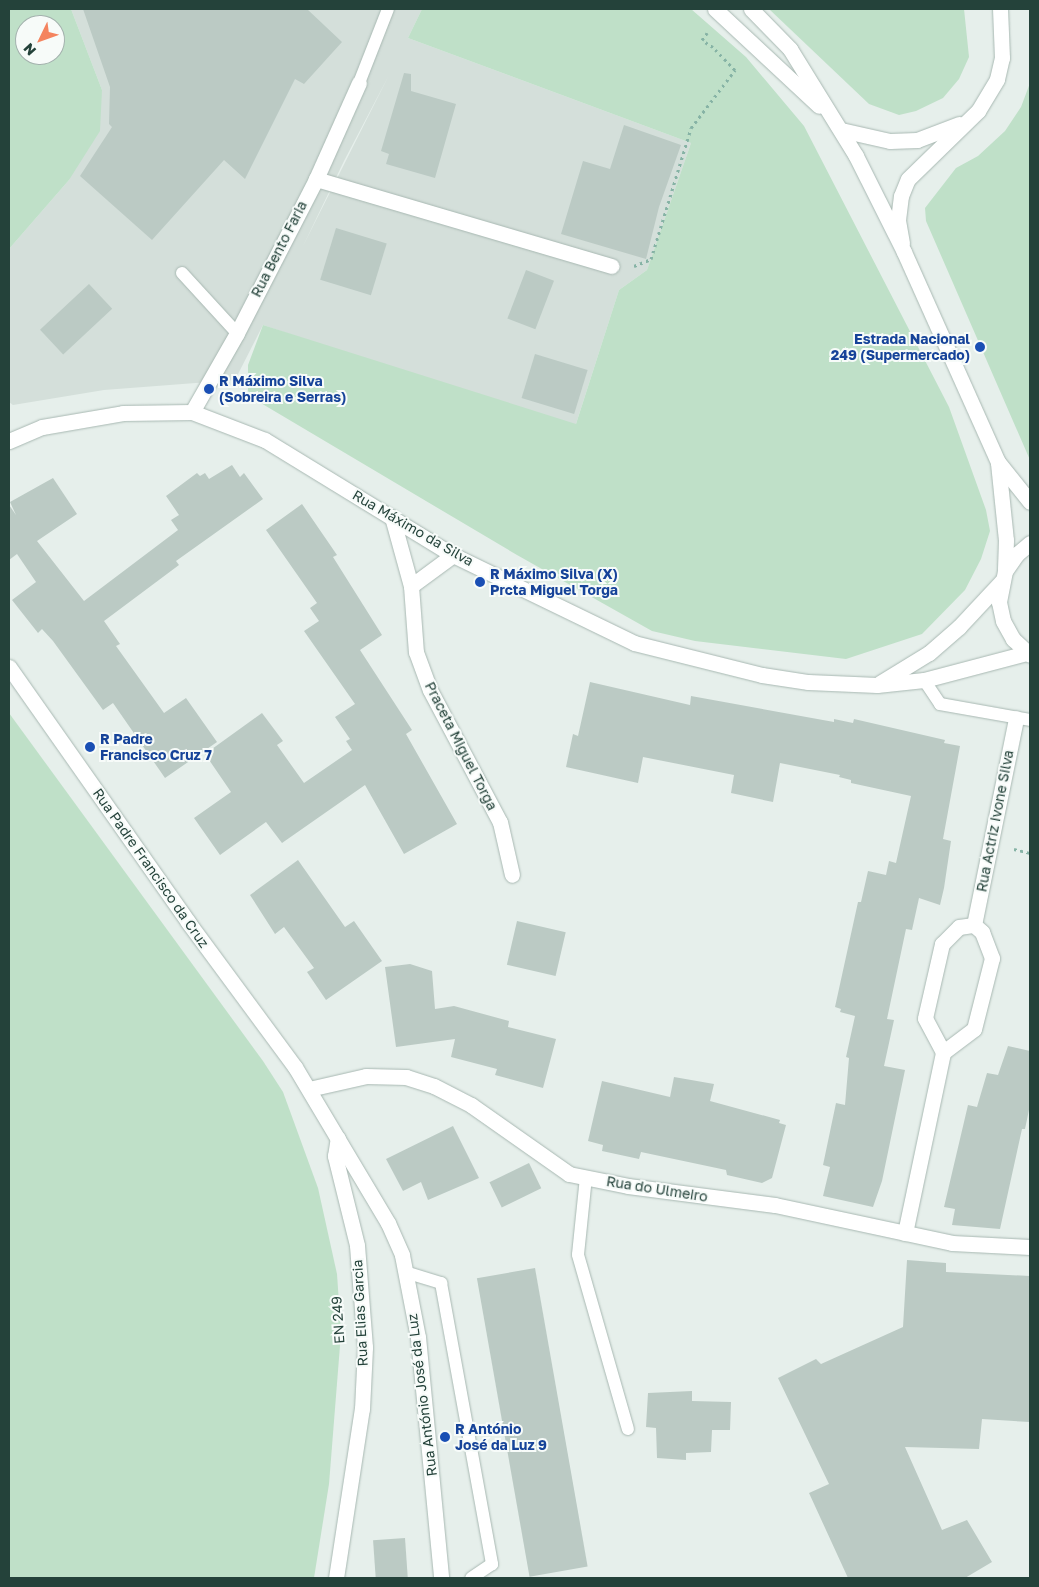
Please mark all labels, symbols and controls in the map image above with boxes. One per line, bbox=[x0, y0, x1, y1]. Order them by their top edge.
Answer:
north arrow bbox=[15, 15, 65, 65]
text: N bbox=[19, 40, 39, 59]
street label: Rua Bento Faria bbox=[248, 198, 310, 300]
place label: Estrada Nacional 249 (Supermercado) bbox=[831, 331, 970, 364]
marker: Estrada Nacional 249 (Supermercado) bbox=[974, 341, 986, 353]
place label: R Máximo Silva (Sobreira e Serras) bbox=[219, 373, 346, 406]
marker: R Máximo Silva (Sobreira e Serras) bbox=[203, 383, 215, 395]
street label: Rua Máximo da Silva bbox=[349, 486, 477, 570]
place label: R Máximo Silva (X) Prcta Miguel Torga bbox=[490, 566, 618, 598]
marker: R Máximo Silva (X) Prcta Miguel Torga bbox=[474, 576, 486, 588]
street label: Praceta Miguel Torga bbox=[421, 679, 501, 813]
place label: R Padre Francisco Cruz 7 bbox=[100, 731, 212, 764]
marker: R Padre Francisco Cruz 7 bbox=[84, 741, 96, 753]
street label: Rua Actriz Ivone Silva bbox=[973, 749, 1017, 893]
street label: Rua Padre Francisco da Cruz bbox=[89, 785, 213, 951]
street label: Rua do Ulmeiro bbox=[605, 1173, 709, 1205]
street label: Rua Elias Garcia bbox=[349, 1259, 371, 1367]
street label: EN 249 bbox=[328, 1296, 348, 1344]
street label: Rua António José da Luz bbox=[404, 1313, 440, 1477]
place label: R António José da Luz 9 bbox=[455, 1421, 547, 1454]
marker: R António José da Luz 9 bbox=[439, 1431, 451, 1443]

